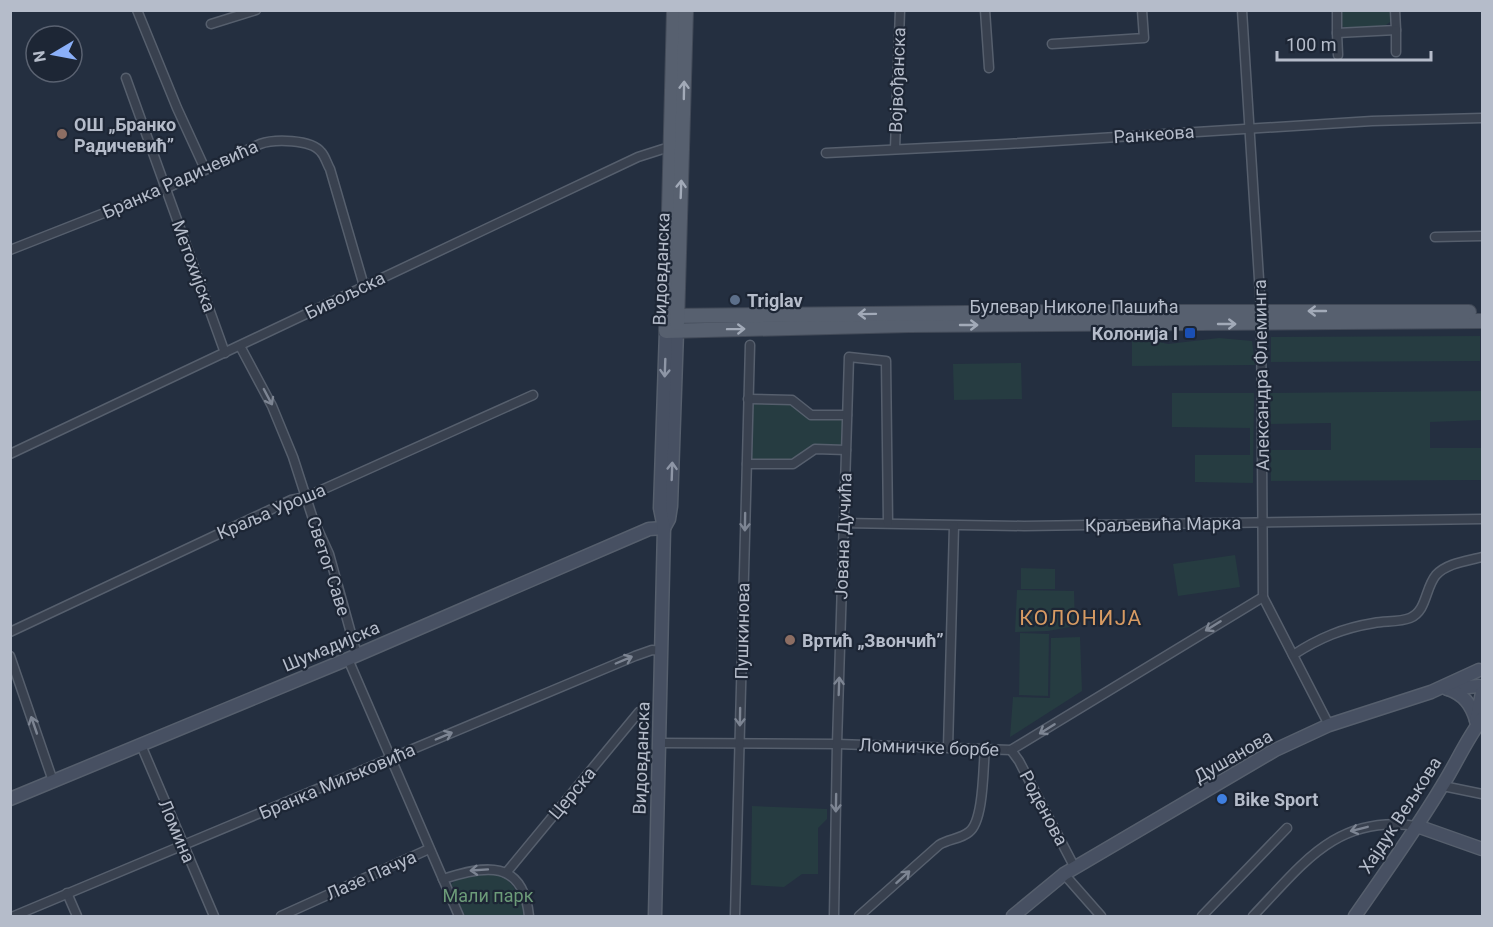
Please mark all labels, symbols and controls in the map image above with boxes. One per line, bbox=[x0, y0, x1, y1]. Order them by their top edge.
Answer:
north arrow bbox=[24, 24, 84, 84]
scale bar bbox=[1277, 24, 1432, 62]
street label: Војвођанска bbox=[885, 27, 909, 133]
text: 100 m bbox=[1286, 34, 1337, 55]
text: N bbox=[29, 49, 50, 64]
one-way arrow bbox=[679, 81, 690, 101]
place label: ОШ „Бранко Радичевић” bbox=[74, 114, 176, 156]
street label: Ранкеова bbox=[1113, 121, 1195, 147]
marker: ОШ „Бранко Радичевић” bbox=[55, 127, 69, 141]
street label: Бранка Радичевића bbox=[99, 135, 261, 223]
one-way arrow bbox=[676, 179, 687, 199]
street label: Видовданска bbox=[649, 212, 673, 326]
street label: Метохијска bbox=[168, 217, 220, 315]
street label: Бивољска bbox=[302, 267, 388, 323]
street label: Александра Флеминга bbox=[1249, 279, 1273, 471]
place label: Triglav bbox=[747, 290, 803, 311]
marker: Triglav bbox=[728, 293, 742, 307]
street label: Булевар Николе Пашића bbox=[969, 296, 1179, 317]
one-way arrow bbox=[1307, 305, 1327, 317]
one-way arrow bbox=[857, 308, 877, 320]
one-way arrow bbox=[1216, 318, 1236, 330]
one-way arrow bbox=[958, 319, 978, 331]
place label: Колонија I bbox=[1092, 323, 1178, 344]
one-way arrow bbox=[725, 324, 745, 335]
marker: Колонија I bbox=[1183, 326, 1197, 340]
one-way arrow bbox=[659, 357, 671, 377]
one-way arrow bbox=[263, 388, 274, 406]
one-way arrow bbox=[667, 461, 678, 481]
street label: Јована Дучића bbox=[830, 472, 856, 600]
street label: Краља Уроша bbox=[214, 479, 328, 543]
one-way arrow bbox=[739, 512, 751, 532]
street label: Краљевића Марка bbox=[1085, 512, 1241, 536]
street label: Светог Саве bbox=[303, 514, 355, 618]
street label: Пушкинова bbox=[731, 582, 753, 680]
district label: КОЛОНИЈА bbox=[1019, 606, 1143, 630]
street label: Шумадијска bbox=[279, 616, 383, 676]
one-way arrow bbox=[1205, 621, 1222, 633]
place label: Вртић „Звончић” bbox=[802, 630, 944, 651]
marker: Вртић „Звончић” bbox=[783, 633, 797, 647]
one-way arrow bbox=[614, 654, 632, 665]
one-way arrow bbox=[833, 676, 845, 696]
street label: Видовданска bbox=[629, 701, 653, 815]
one-way arrow bbox=[735, 707, 746, 727]
one-way arrow bbox=[28, 716, 39, 735]
one-way arrow bbox=[1039, 723, 1056, 735]
street label: Душанова bbox=[1190, 725, 1276, 787]
one-way arrow bbox=[434, 730, 453, 741]
street label: Ломничке борбе bbox=[858, 734, 1000, 760]
street label: Бранка Миљковића bbox=[256, 739, 418, 823]
street label: Хајдук Вељкова bbox=[1354, 753, 1446, 877]
street label: Церска bbox=[544, 763, 600, 823]
street label: Роденова bbox=[1015, 767, 1073, 849]
place label: Bike Sport bbox=[1234, 789, 1318, 810]
one-way arrow bbox=[830, 792, 842, 812]
marker: Bike Sport bbox=[1215, 792, 1229, 806]
street label: Ломина bbox=[154, 796, 200, 866]
one-way arrow bbox=[1350, 824, 1369, 836]
street label: Лазе Пачуа bbox=[323, 846, 419, 904]
one-way arrow bbox=[469, 865, 489, 876]
one-way arrow bbox=[895, 870, 910, 884]
park label: Мали парк bbox=[443, 885, 534, 906]

